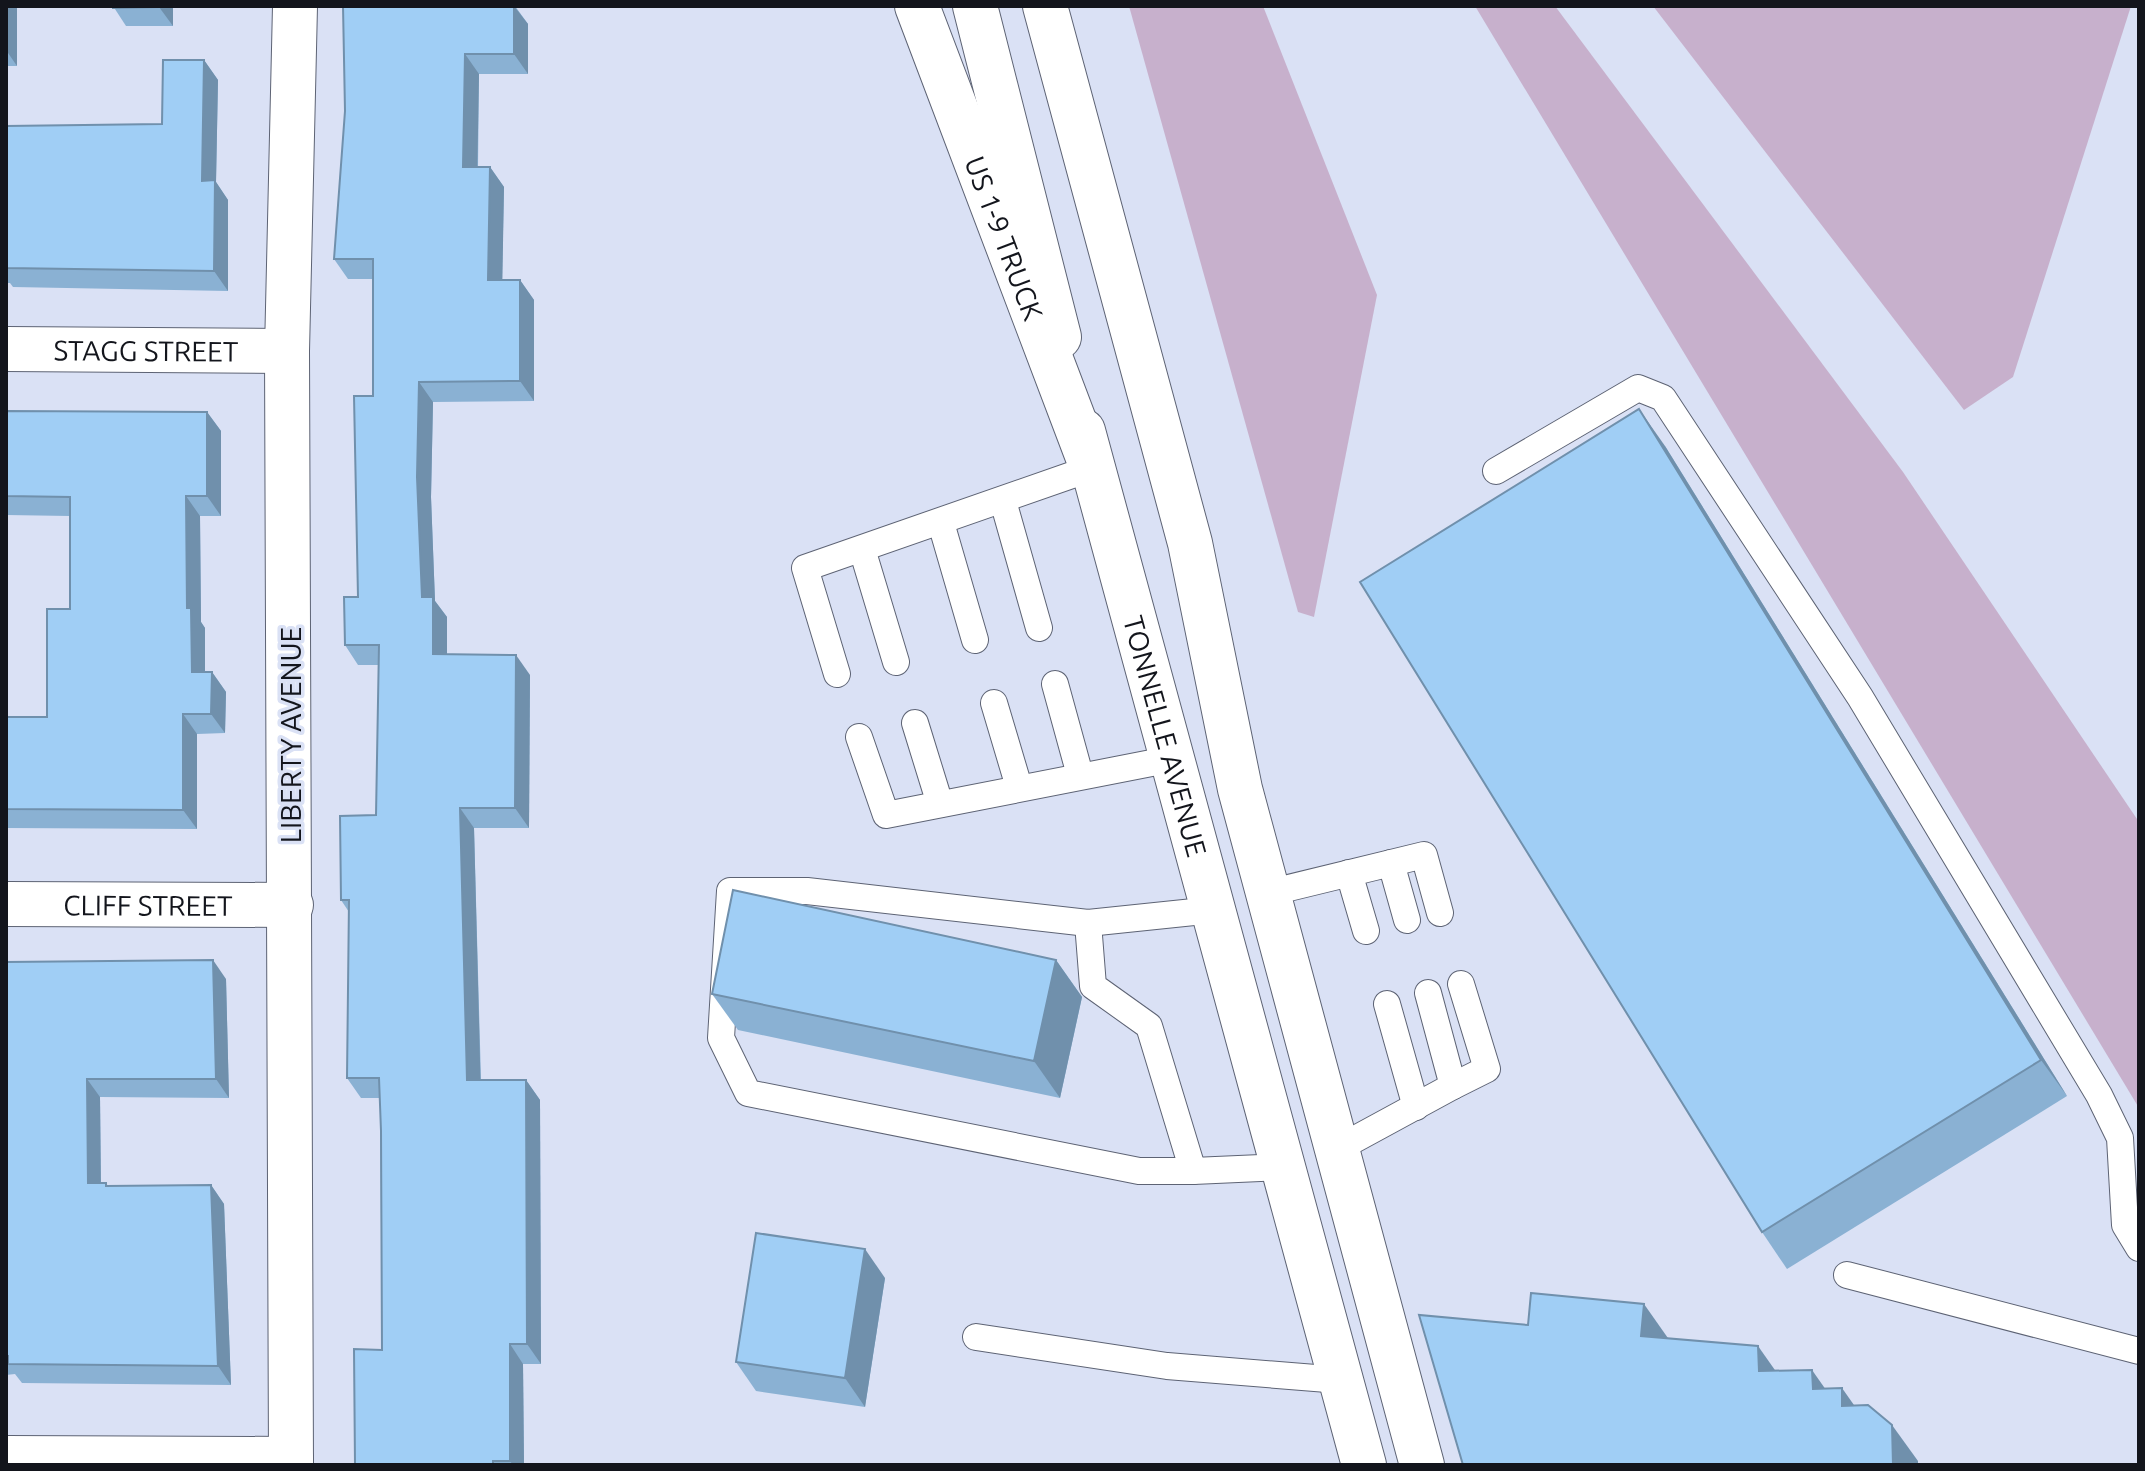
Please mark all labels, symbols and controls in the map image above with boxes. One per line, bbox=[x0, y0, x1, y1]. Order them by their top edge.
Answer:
street label: US 1-9 TRUCK bbox=[960, 152, 1050, 324]
street label: STAGG STREET bbox=[53, 334, 239, 366]
street label: TONNELLE AVENUE bbox=[1118, 612, 1213, 860]
street label: LIBERTY AVENUE bbox=[275, 627, 306, 843]
street label: CLIFF STREET bbox=[63, 889, 233, 920]

